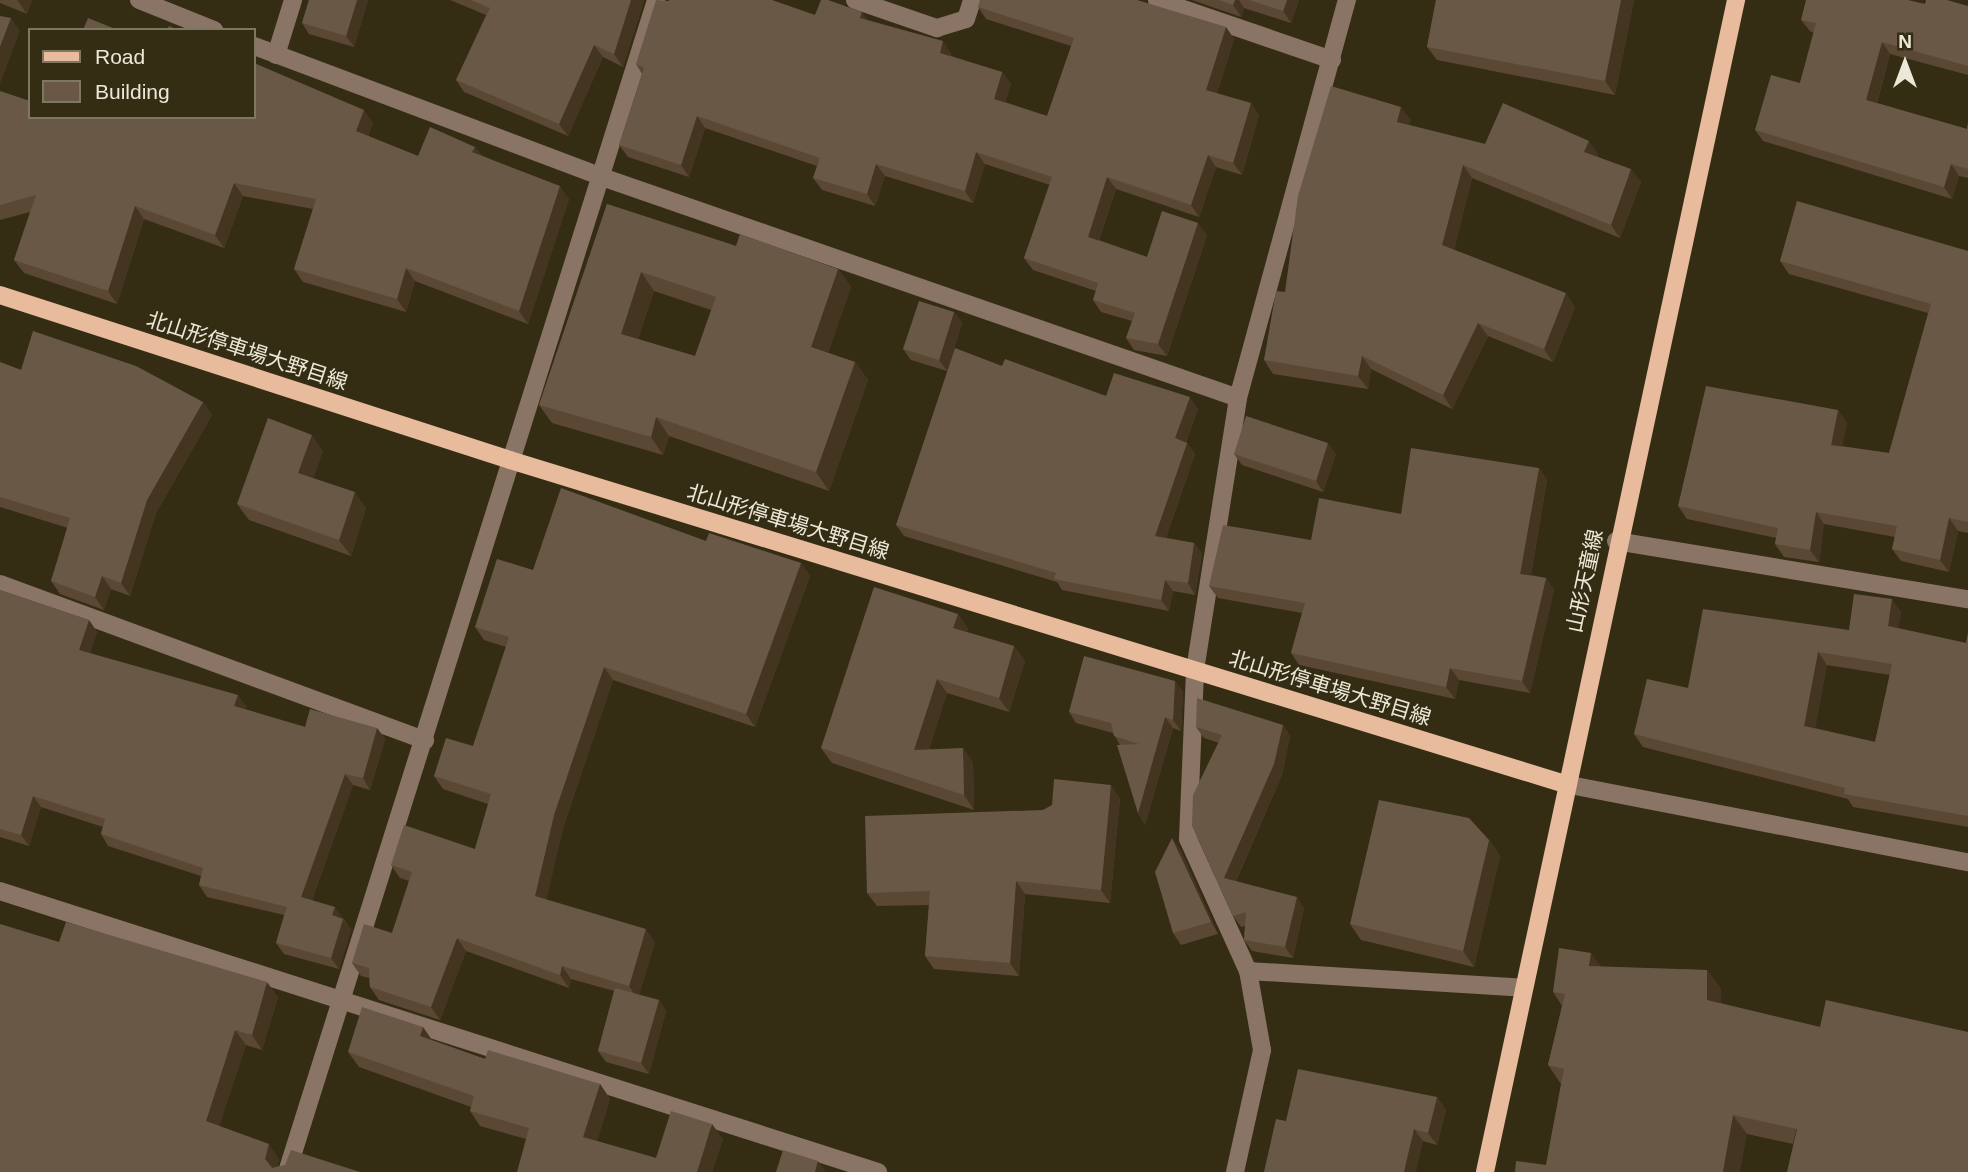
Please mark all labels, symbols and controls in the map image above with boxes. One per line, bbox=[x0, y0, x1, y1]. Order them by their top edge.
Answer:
legend bbox=[28, 28, 256, 119]
north arrow bbox=[1870, 28, 1940, 98]
text: N bbox=[1898, 31, 1912, 52]
text: Road bbox=[95, 45, 145, 68]
text: Building bbox=[95, 80, 170, 103]
street label: 北山形停車場大野目線 bbox=[143, 307, 351, 395]
street label: 北山形停車場大野目線 bbox=[684, 479, 892, 565]
street label: 山形天童線 bbox=[1562, 527, 1608, 635]
street label: 北山形停車場大野目線 bbox=[1226, 645, 1434, 731]

